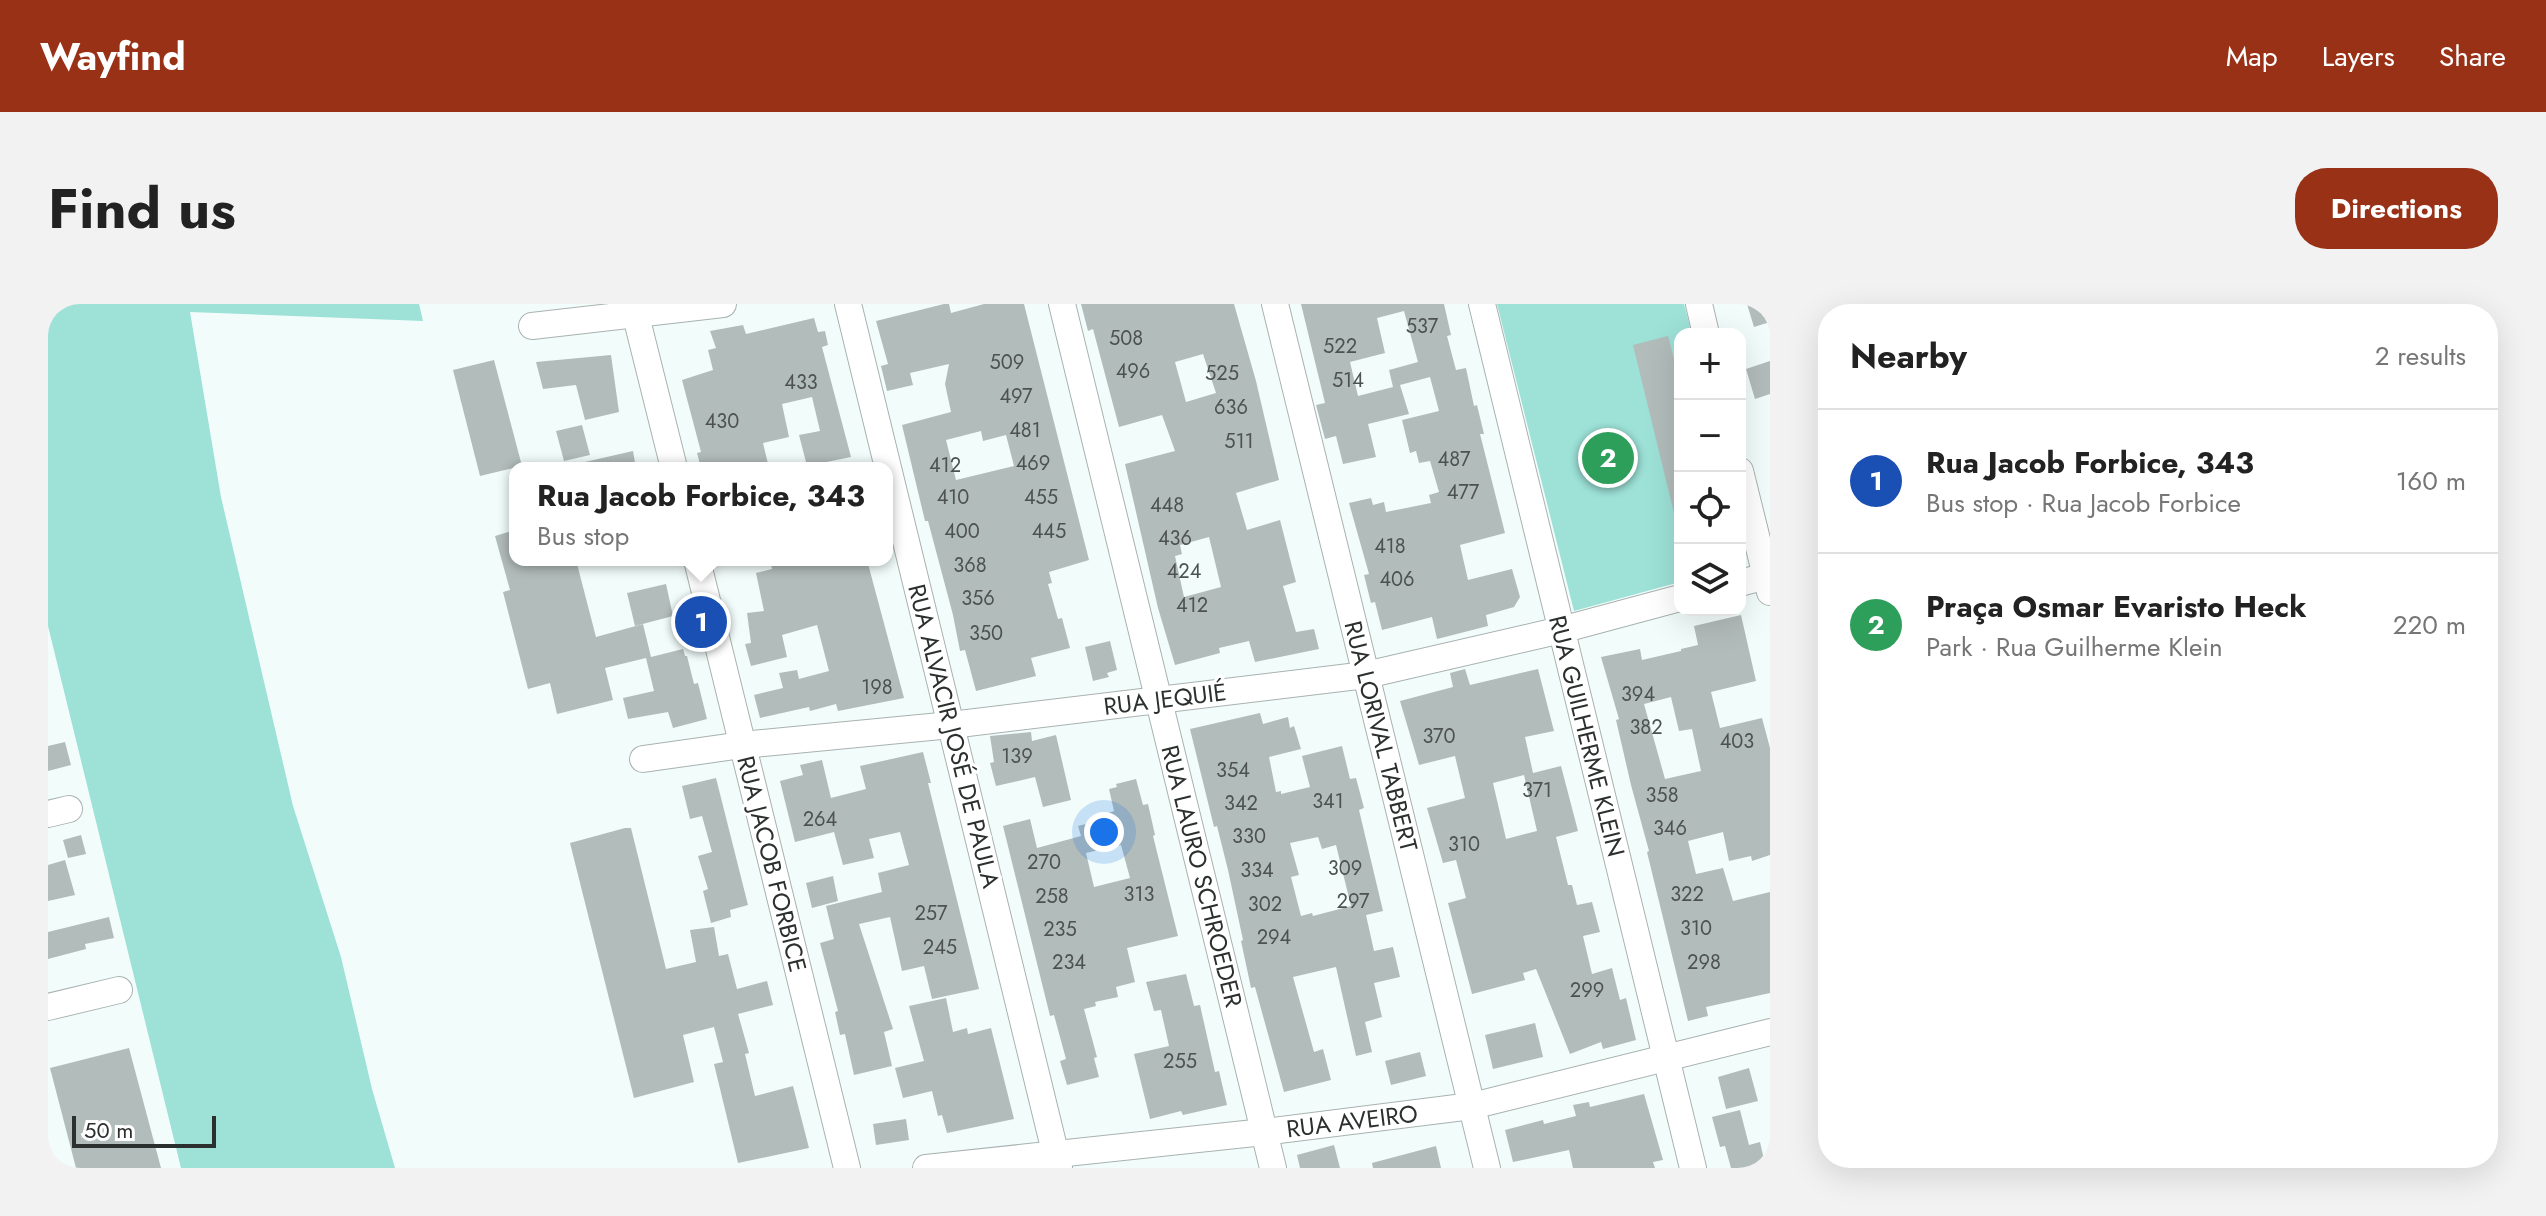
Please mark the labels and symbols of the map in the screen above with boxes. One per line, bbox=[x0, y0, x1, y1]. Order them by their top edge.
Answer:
house number: 537 bbox=[1406, 312, 1439, 341]
house number: 508 bbox=[1109, 324, 1143, 353]
house number: 522 bbox=[1323, 332, 1357, 361]
house number: 509 bbox=[990, 348, 1024, 377]
house number: 496 bbox=[1116, 357, 1150, 386]
house number: 525 bbox=[1205, 359, 1239, 388]
house number: 514 bbox=[1332, 366, 1364, 395]
house number: 433 bbox=[784, 368, 818, 397]
house number: 497 bbox=[999, 382, 1033, 411]
house number: 636 bbox=[1214, 393, 1248, 422]
house number: 430 bbox=[705, 407, 739, 436]
house number: 481 bbox=[1009, 416, 1041, 445]
house number: 511 bbox=[1224, 427, 1254, 456]
pin: 2 bbox=[1582, 428, 1634, 488]
house number: 487 bbox=[1438, 445, 1471, 474]
house number: 469 bbox=[1016, 449, 1050, 478]
house number: 412 bbox=[929, 451, 961, 480]
house number: 477 bbox=[1447, 478, 1480, 507]
house number: 410 bbox=[937, 483, 969, 512]
house number: 455 bbox=[1024, 483, 1058, 512]
house number: 448 bbox=[1150, 491, 1184, 520]
house number: 400 bbox=[944, 517, 980, 546]
house number: 445 bbox=[1032, 517, 1066, 546]
house number: 436 bbox=[1158, 524, 1192, 553]
house number: 418 bbox=[1374, 532, 1406, 561]
house number: 368 bbox=[953, 551, 987, 580]
house number: 424 bbox=[1167, 557, 1202, 586]
house number: 406 bbox=[1379, 565, 1415, 594]
street label: RUA ALVACIR JOSÉ DE PAULA bbox=[899, 580, 1009, 892]
house number: 356 bbox=[961, 584, 995, 613]
house number: 412 bbox=[1176, 591, 1208, 620]
pin: 1 bbox=[675, 592, 727, 652]
street label: RUA GUILHERME KLEIN bbox=[1540, 612, 1634, 860]
street label: RUA LORIVAL TABBERT bbox=[1335, 617, 1427, 855]
house number: 350 bbox=[969, 619, 1003, 648]
house number: 198 bbox=[861, 673, 893, 702]
street label: RUA JEQUIÉ bbox=[1102, 674, 1228, 724]
house number: 394 bbox=[1621, 680, 1655, 709]
house number: 382 bbox=[1629, 713, 1663, 742]
house number: 370 bbox=[1422, 722, 1456, 751]
house number: 403 bbox=[1720, 727, 1754, 756]
street label: RUA LAURO SCHROEDER bbox=[1153, 741, 1252, 1011]
house number: 139 bbox=[1001, 742, 1033, 771]
street label: RUA JACOB FORBICE bbox=[728, 752, 816, 976]
house number: 354 bbox=[1216, 756, 1250, 785]
house number: 371 bbox=[1522, 776, 1552, 805]
house number: 358 bbox=[1645, 781, 1679, 810]
house number: 341 bbox=[1312, 787, 1344, 816]
house number: 342 bbox=[1224, 789, 1258, 818]
house number: 264 bbox=[803, 805, 838, 834]
your location bbox=[1084, 812, 1124, 852]
house number: 346 bbox=[1653, 814, 1687, 843]
house number: 330 bbox=[1232, 822, 1266, 851]
house number: 310 bbox=[1448, 830, 1480, 859]
house number: 270 bbox=[1027, 848, 1061, 877]
house number: 309 bbox=[1328, 854, 1362, 883]
house number: 334 bbox=[1240, 856, 1274, 885]
house number: 313 bbox=[1124, 880, 1154, 909]
house number: 322 bbox=[1670, 880, 1704, 909]
house number: 258 bbox=[1035, 882, 1069, 911]
house number: 297 bbox=[1337, 887, 1370, 916]
house number: 302 bbox=[1248, 890, 1282, 919]
house number: 257 bbox=[914, 899, 948, 928]
house number: 310 bbox=[1680, 914, 1712, 943]
house number: 235 bbox=[1043, 915, 1077, 944]
house number: 294 bbox=[1257, 923, 1292, 952]
house number: 245 bbox=[923, 933, 957, 962]
house number: 234 bbox=[1052, 948, 1086, 977]
house number: 298 bbox=[1687, 948, 1721, 977]
house number: 299 bbox=[1570, 976, 1604, 1005]
house number: 255 bbox=[1163, 1047, 1197, 1076]
street label: RUA AVEIRO bbox=[1284, 1096, 1420, 1146]
scale bar bbox=[72, 1112, 216, 1148]

